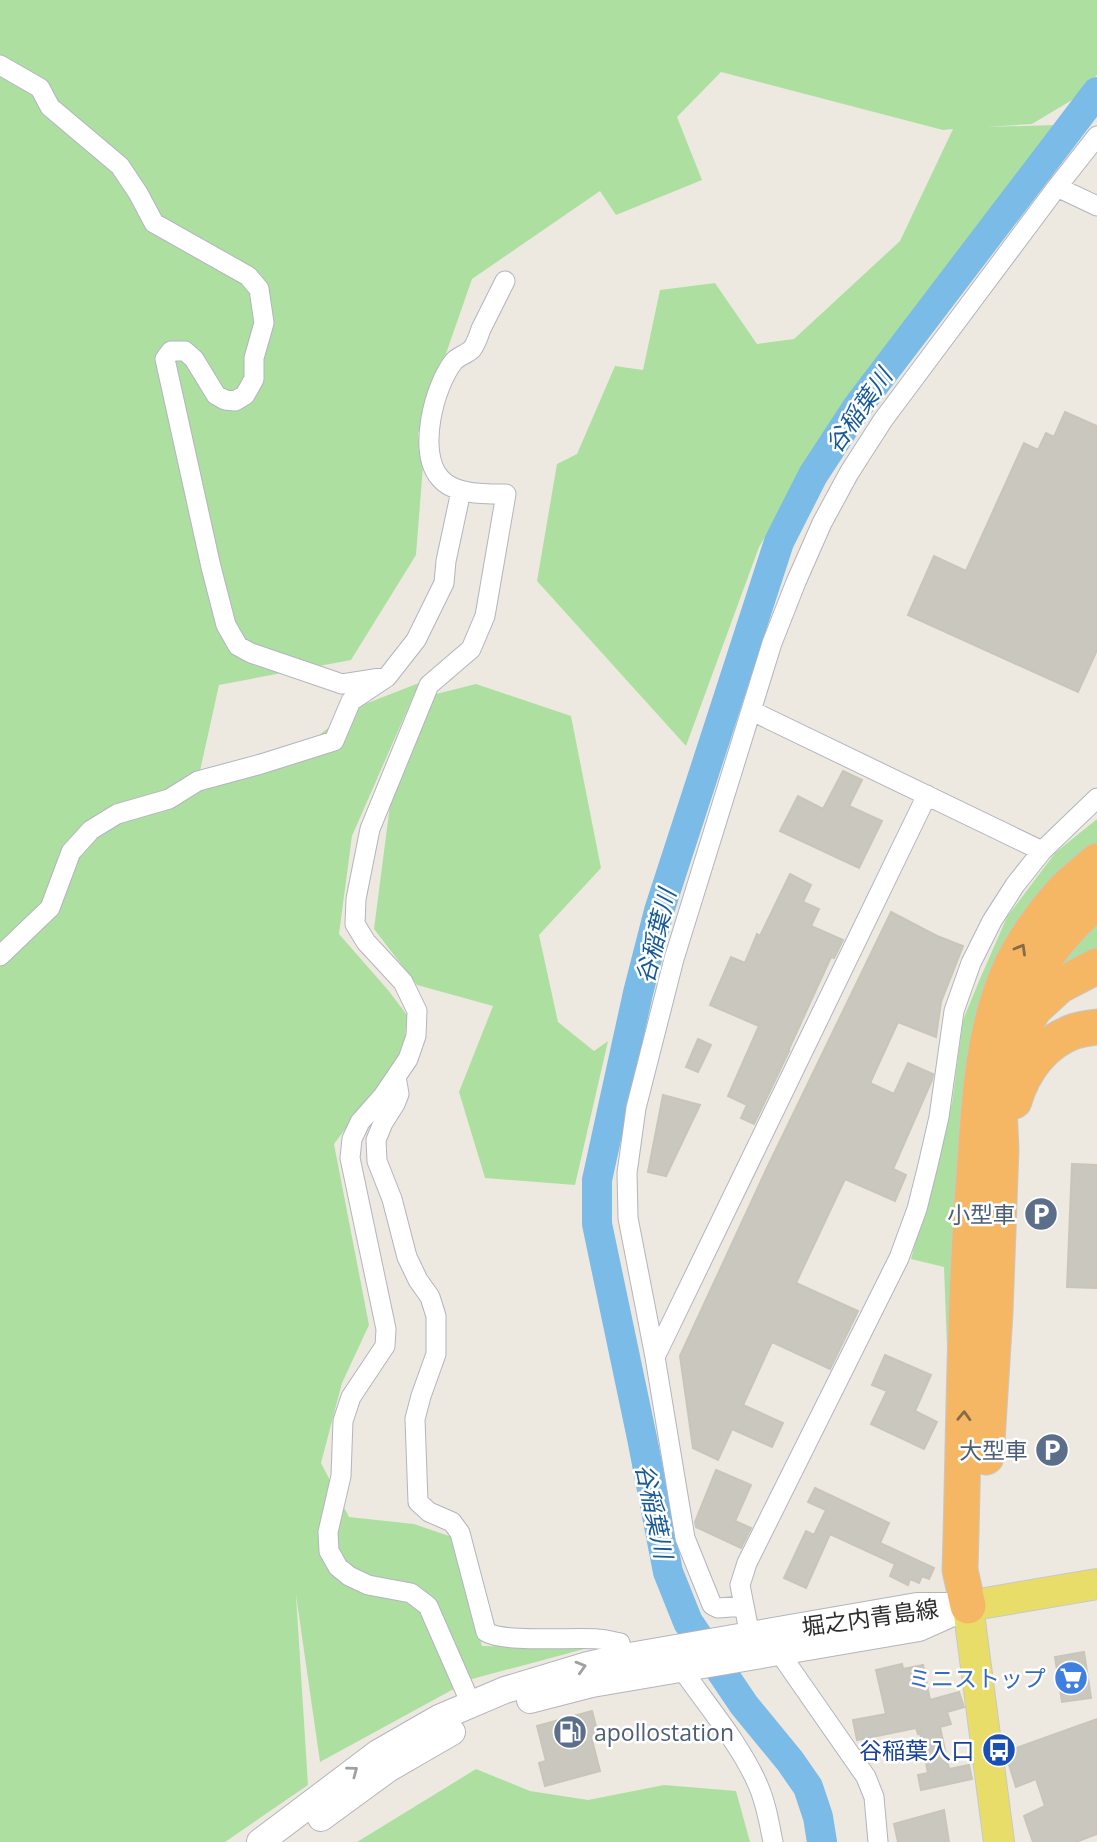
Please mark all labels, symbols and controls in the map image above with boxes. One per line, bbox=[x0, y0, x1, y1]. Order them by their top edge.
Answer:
water label: 谷稲葉川 bbox=[817, 359, 901, 459]
water label: 谷稲葉川 bbox=[627, 883, 683, 987]
one-way arrow bbox=[1013, 943, 1026, 956]
parking icon: 小型車 bbox=[1022, 1195, 1060, 1233]
place label: 小型車 bbox=[947, 1198, 1016, 1230]
one-way arrow bbox=[957, 1410, 972, 1421]
parking icon: 大型車 bbox=[1033, 1431, 1071, 1469]
place label: 大型車 bbox=[959, 1434, 1028, 1466]
water label: 谷稲葉川 bbox=[629, 1461, 682, 1564]
street label: 堀之内青島線 bbox=[799, 1592, 941, 1642]
supermarket icon: ミニストップ bbox=[1052, 1659, 1090, 1697]
one-way arrow bbox=[575, 1661, 587, 1676]
place label: ミニストップ bbox=[908, 1662, 1046, 1694]
fuel station icon: apollostation bbox=[551, 1713, 589, 1751]
place label: apollostation bbox=[594, 1716, 734, 1748]
bus stop icon: 谷稲葉入口 bbox=[980, 1731, 1018, 1769]
place label: 谷稲葉入口 bbox=[859, 1734, 974, 1766]
one-way arrow bbox=[346, 1767, 358, 1780]

